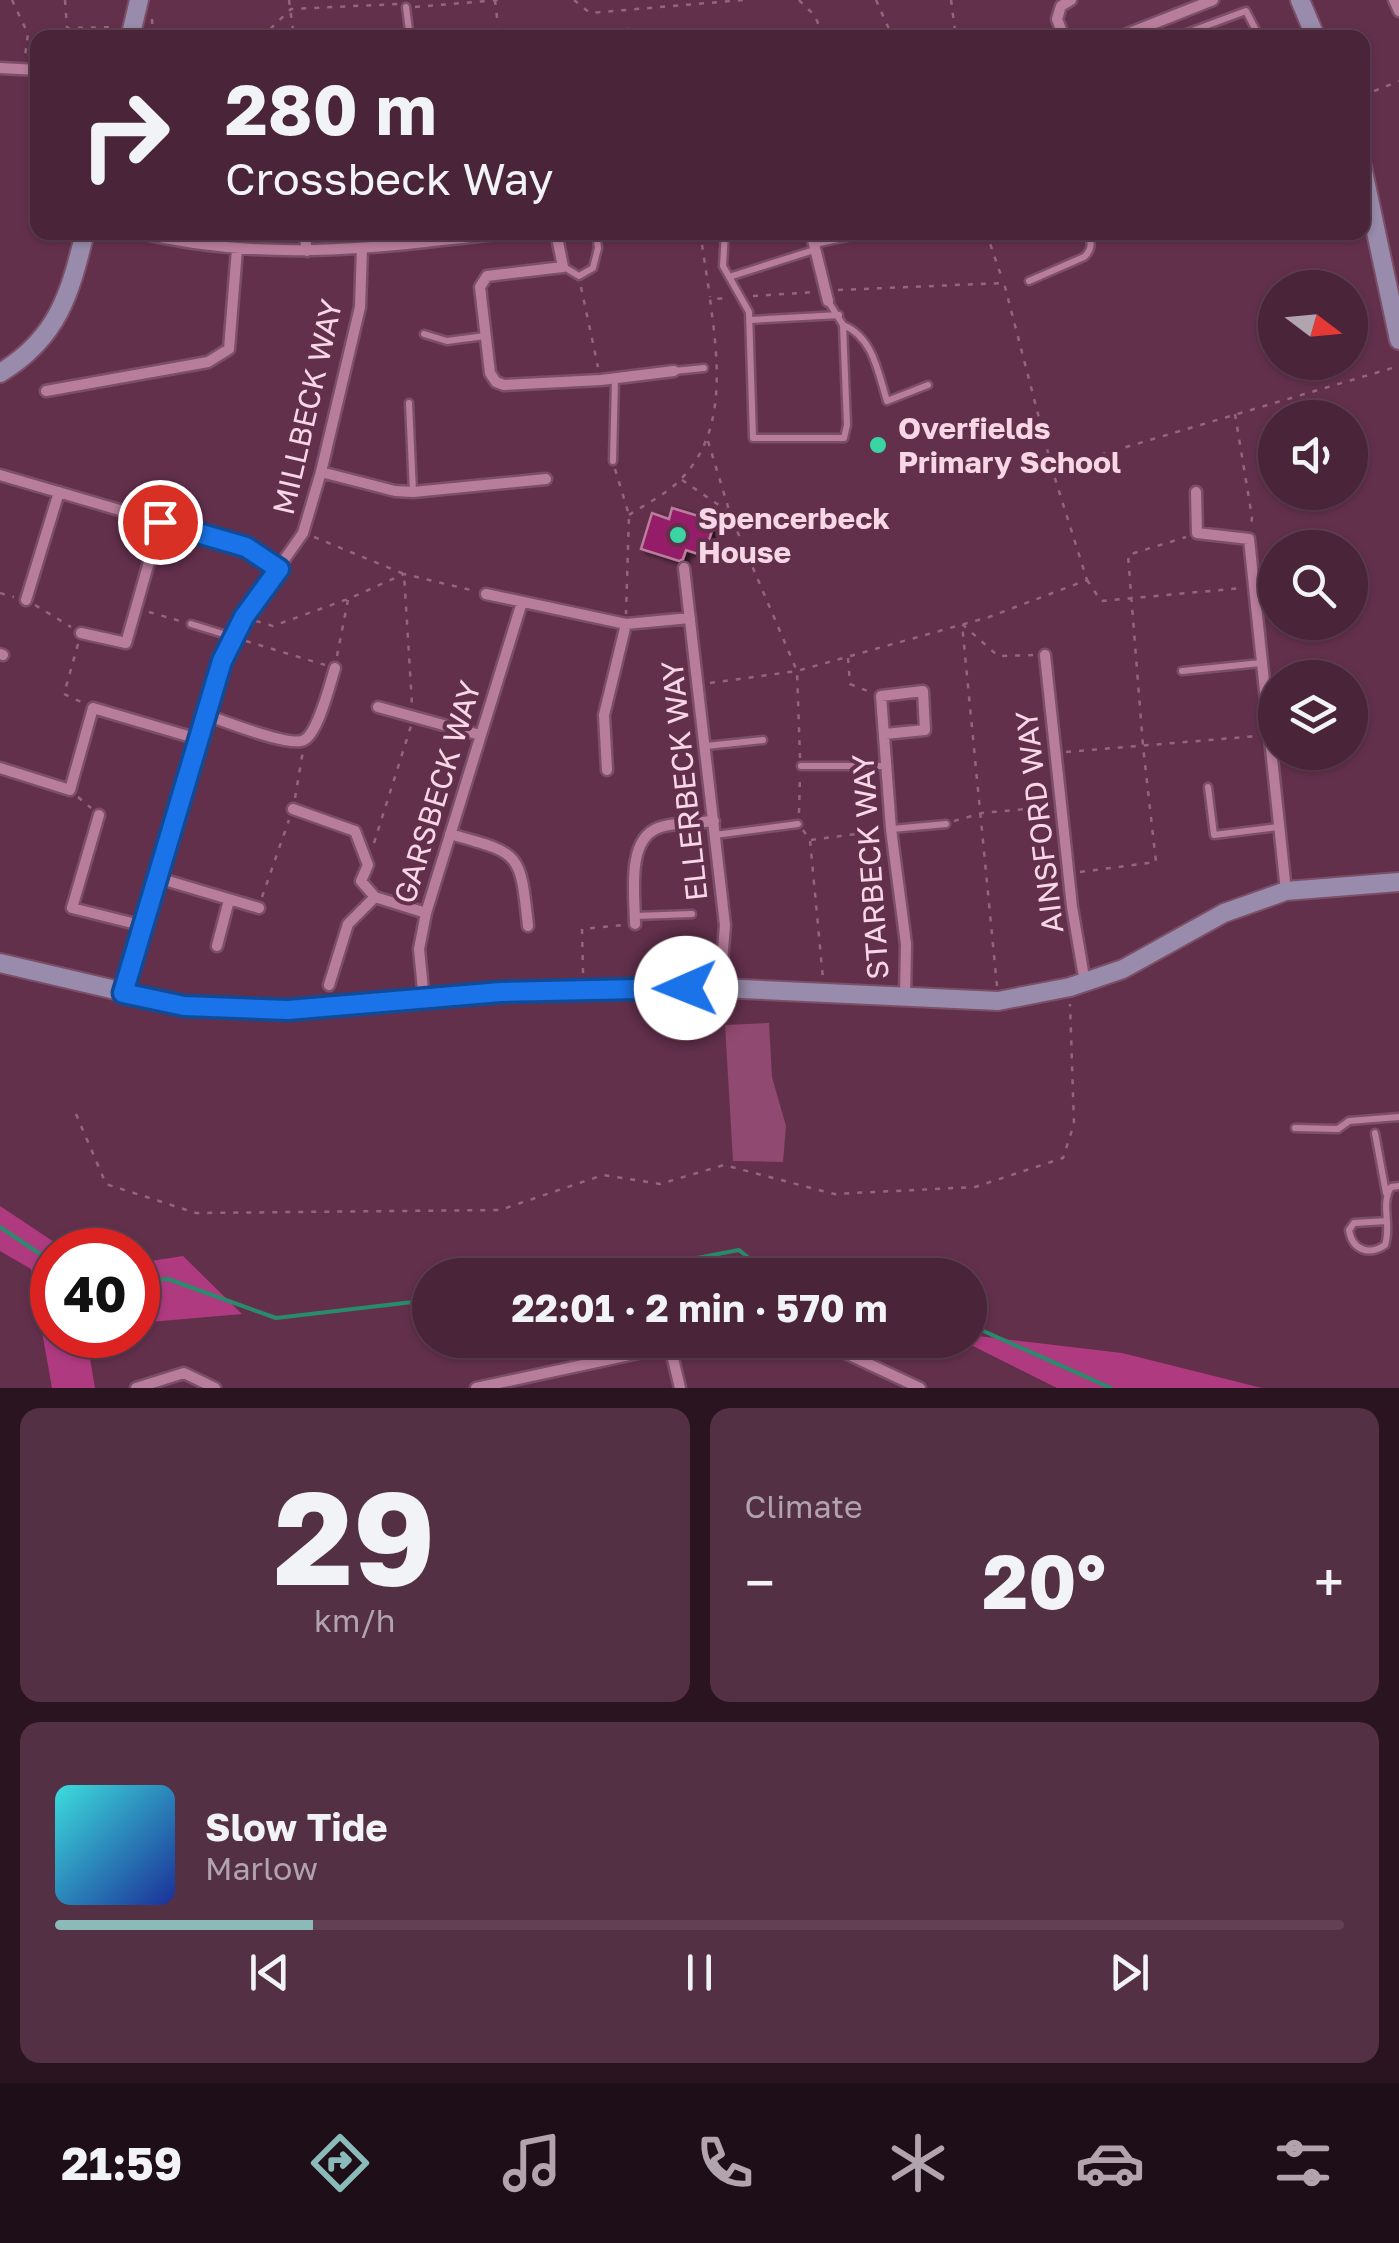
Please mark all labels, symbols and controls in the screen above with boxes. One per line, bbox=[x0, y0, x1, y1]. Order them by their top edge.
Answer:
text: 280 m bbox=[225, 66, 437, 150]
icon: right bbox=[60, 70, 190, 200]
text: Crossbeck Way bbox=[225, 151, 554, 205]
north arrow bbox=[1258, 270, 1368, 380]
map controls bbox=[1258, 270, 1368, 770]
street label: MILLBECK WAY bbox=[265, 296, 349, 518]
button: sound bbox=[1258, 400, 1368, 510]
place label: Overfields Primary School bbox=[898, 410, 1121, 480]
marker: Overfields Primary School bbox=[867, 434, 889, 456]
pin bbox=[118, 480, 203, 565]
icon: arrive bbox=[133, 495, 188, 550]
place label: Spencerbeck House bbox=[698, 500, 890, 570]
marker: Spencerbeck House bbox=[667, 524, 689, 546]
button: search bbox=[1258, 530, 1368, 640]
street label: ELLERBECK WAY bbox=[653, 659, 715, 903]
button: layers bbox=[1258, 660, 1368, 770]
street label: GARSBECK WAY bbox=[386, 677, 488, 907]
street label: AINSFORD WAY bbox=[1008, 709, 1070, 935]
street label: STARBECK WAY bbox=[844, 753, 896, 981]
position arrow bbox=[634, 936, 738, 1040]
speed limit sign: 40 bbox=[30, 1228, 160, 1358]
text: 22:01 · 2 min · 570 m bbox=[512, 1285, 887, 1330]
text: 29 bbox=[274, 1458, 436, 1614]
text: Climate bbox=[745, 1487, 863, 1525]
text: 20° bbox=[982, 1535, 1106, 1626]
text: − bbox=[745, 1549, 775, 1615]
text: + bbox=[1314, 1549, 1344, 1615]
text: km/h bbox=[314, 1601, 395, 1639]
text: Slow Tide bbox=[205, 1804, 388, 1849]
text: Marlow bbox=[205, 1849, 318, 1887]
icon: previous bbox=[242, 1945, 297, 2000]
icon: pause bbox=[672, 1945, 727, 2000]
icon: next bbox=[1102, 1945, 1157, 2000]
icon: directions bbox=[305, 2128, 375, 2198]
icon: music bbox=[497, 2128, 567, 2198]
icon: phone bbox=[690, 2128, 760, 2198]
icon: climate bbox=[883, 2128, 953, 2198]
icon: car bbox=[1075, 2128, 1145, 2198]
icon: filters bbox=[1268, 2128, 1338, 2198]
text: 21:59 bbox=[61, 2136, 182, 2190]

